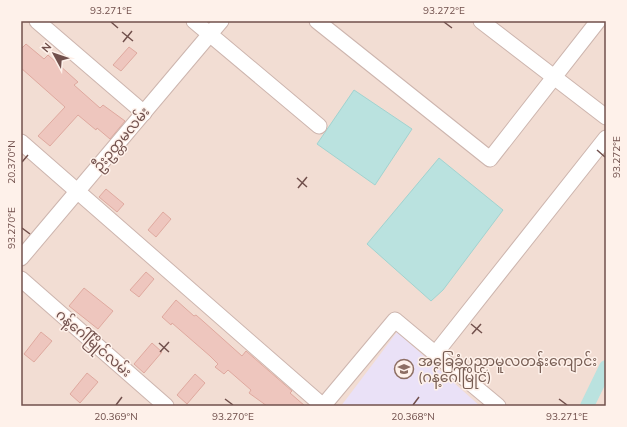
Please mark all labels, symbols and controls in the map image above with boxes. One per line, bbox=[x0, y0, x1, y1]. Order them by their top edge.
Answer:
text: 93.271°E bbox=[90, 4, 132, 17]
text: 93.272°E bbox=[423, 4, 465, 17]
north arrow bbox=[34, 34, 74, 74]
text: N bbox=[38, 40, 54, 55]
street label: ဦးဥတ္တမလမ်း bbox=[88, 102, 155, 177]
text: 93.272°E bbox=[610, 136, 623, 178]
text: 20.370°N bbox=[5, 140, 18, 184]
text: 93.270°E bbox=[5, 207, 18, 249]
street label: ဂန့်ဂေါ်မြိုင်လမ်း bbox=[50, 304, 136, 383]
place label: အခြေခံပညာမူလတန်းကျောင်း (ဂန့်ဂေါ်မြိုင်) bbox=[418, 351, 597, 389]
school or university icon: အခြေခံပညာမူလတန်းကျောင်း (ဂန့်ဂေါ်မြိုင်) bbox=[393, 358, 415, 380]
text: 20.369°N bbox=[94, 410, 138, 423]
text: 93.270°E bbox=[212, 410, 254, 423]
text: 20.368°N bbox=[391, 410, 435, 423]
text: 93.271°E bbox=[546, 410, 588, 423]

